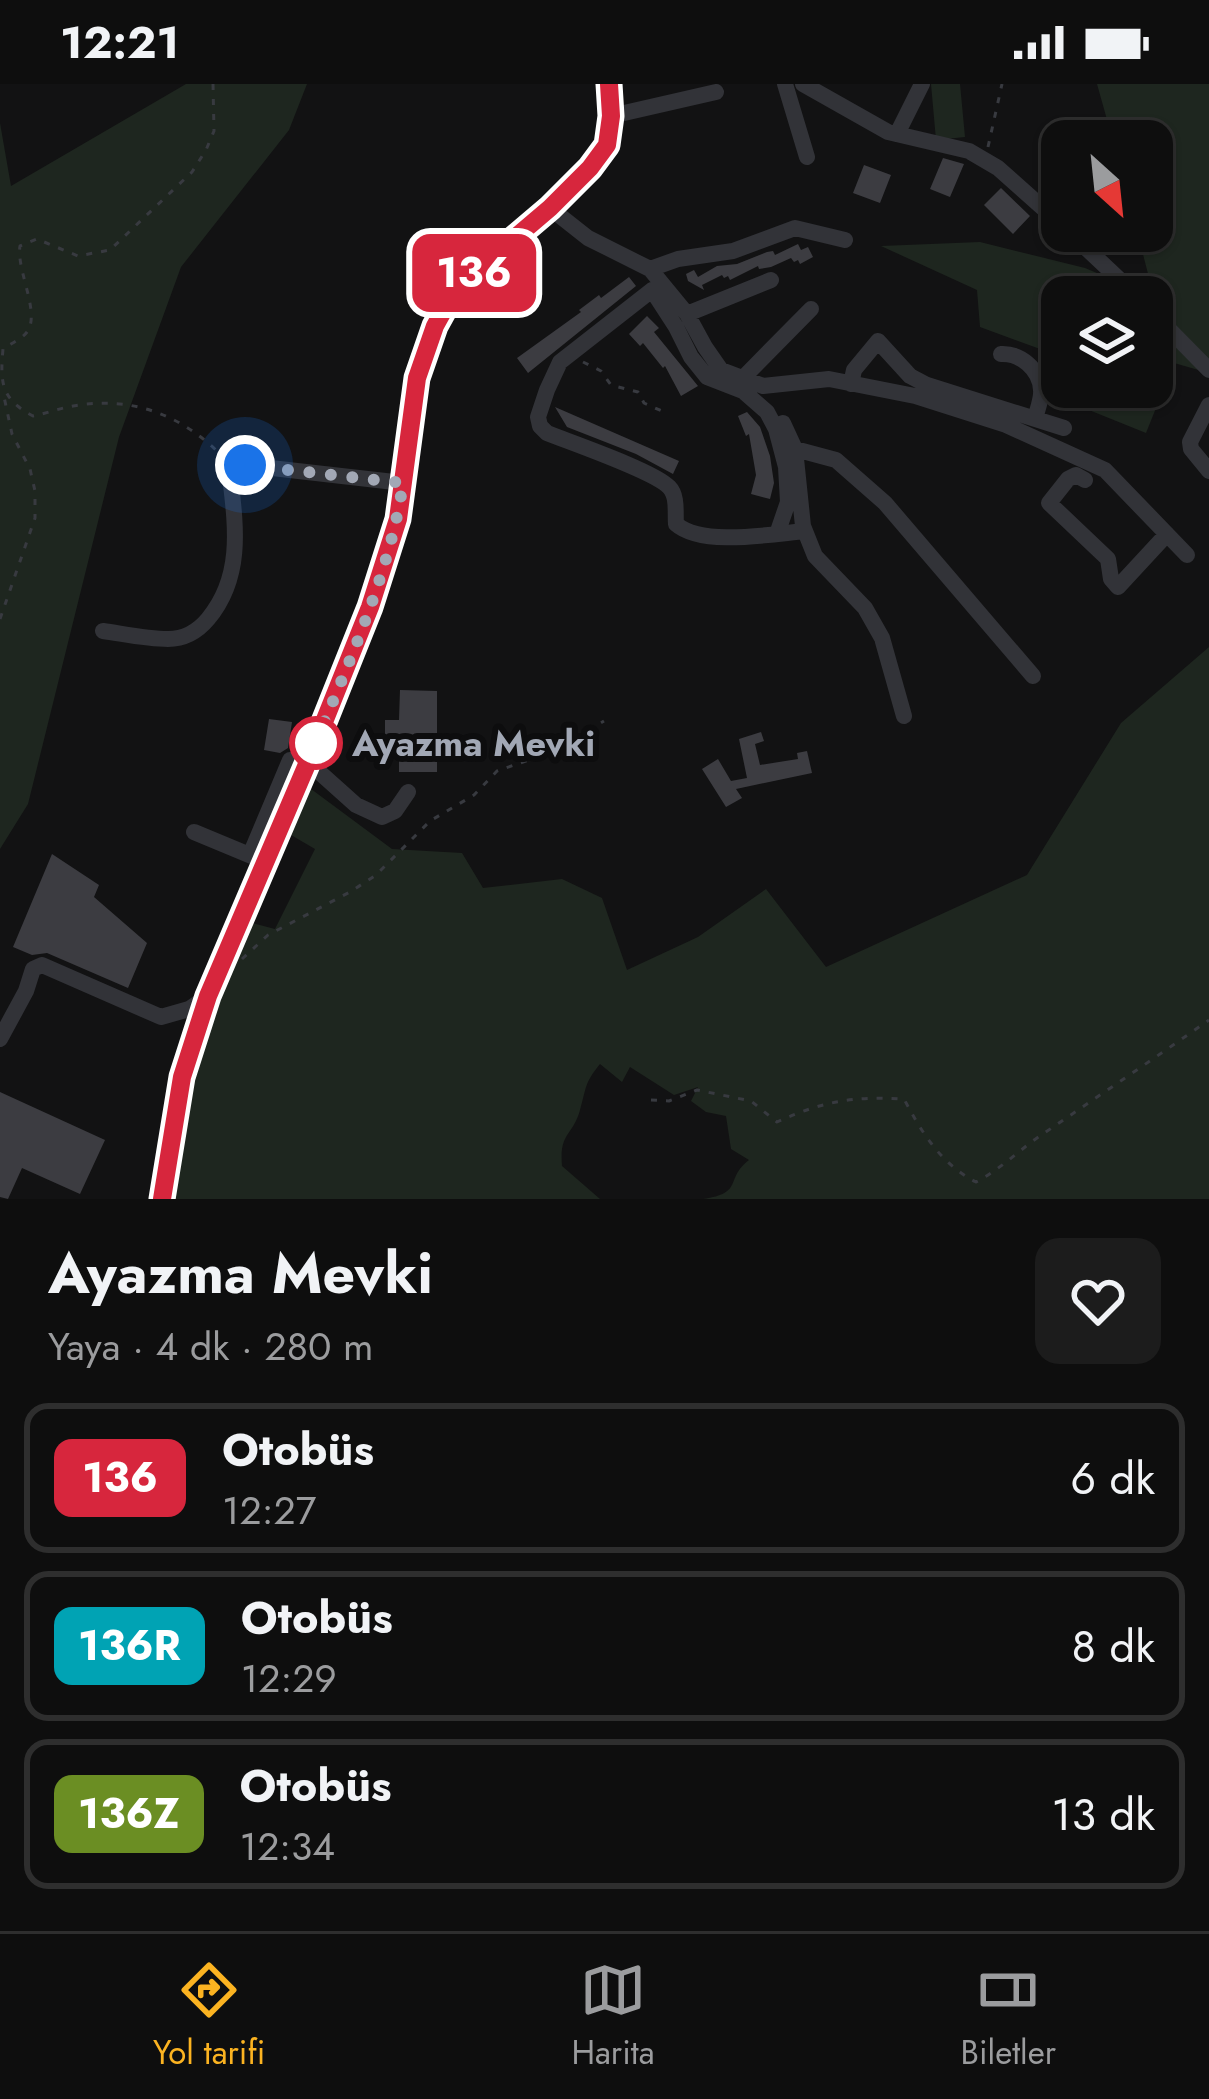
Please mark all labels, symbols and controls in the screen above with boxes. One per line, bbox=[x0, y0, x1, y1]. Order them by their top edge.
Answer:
text: 12:21 bbox=[60, 10, 179, 75]
north arrow bbox=[1041, 120, 1173, 252]
map controls bbox=[1041, 120, 1173, 408]
line badge: 136 bbox=[405, 234, 543, 312]
text: 136 bbox=[436, 242, 512, 303]
button: layers bbox=[1041, 276, 1173, 408]
your location bbox=[215, 435, 275, 495]
place label: Ayazma Mevki bbox=[351, 717, 595, 769]
marker: Ayazma Mevki bbox=[291, 718, 341, 768]
text: Ayazma Mevki bbox=[48, 1232, 433, 1314]
button: heart bbox=[1035, 1238, 1161, 1364]
text: Yaya · 4 dk · 280 m bbox=[48, 1318, 374, 1375]
text: Otobüs bbox=[222, 1417, 374, 1482]
text: 6 dk bbox=[1070, 1446, 1155, 1511]
text: 136 bbox=[82, 1447, 158, 1508]
text: 12:27 bbox=[222, 1482, 316, 1539]
text: Otobüs bbox=[241, 1585, 393, 1650]
text: 8 dk bbox=[1071, 1614, 1155, 1679]
text: 136R bbox=[78, 1615, 181, 1676]
text: 12:29 bbox=[241, 1650, 337, 1707]
text: Otobüs bbox=[240, 1753, 392, 1818]
text: 13 dk bbox=[1051, 1782, 1155, 1847]
text: 136Z bbox=[78, 1783, 180, 1844]
text: 12:34 bbox=[240, 1818, 335, 1875]
tab: Yol tarifi bbox=[153, 1957, 265, 2076]
tab: Harita bbox=[571, 1957, 655, 2076]
tab: Biletler bbox=[961, 1957, 1056, 2076]

